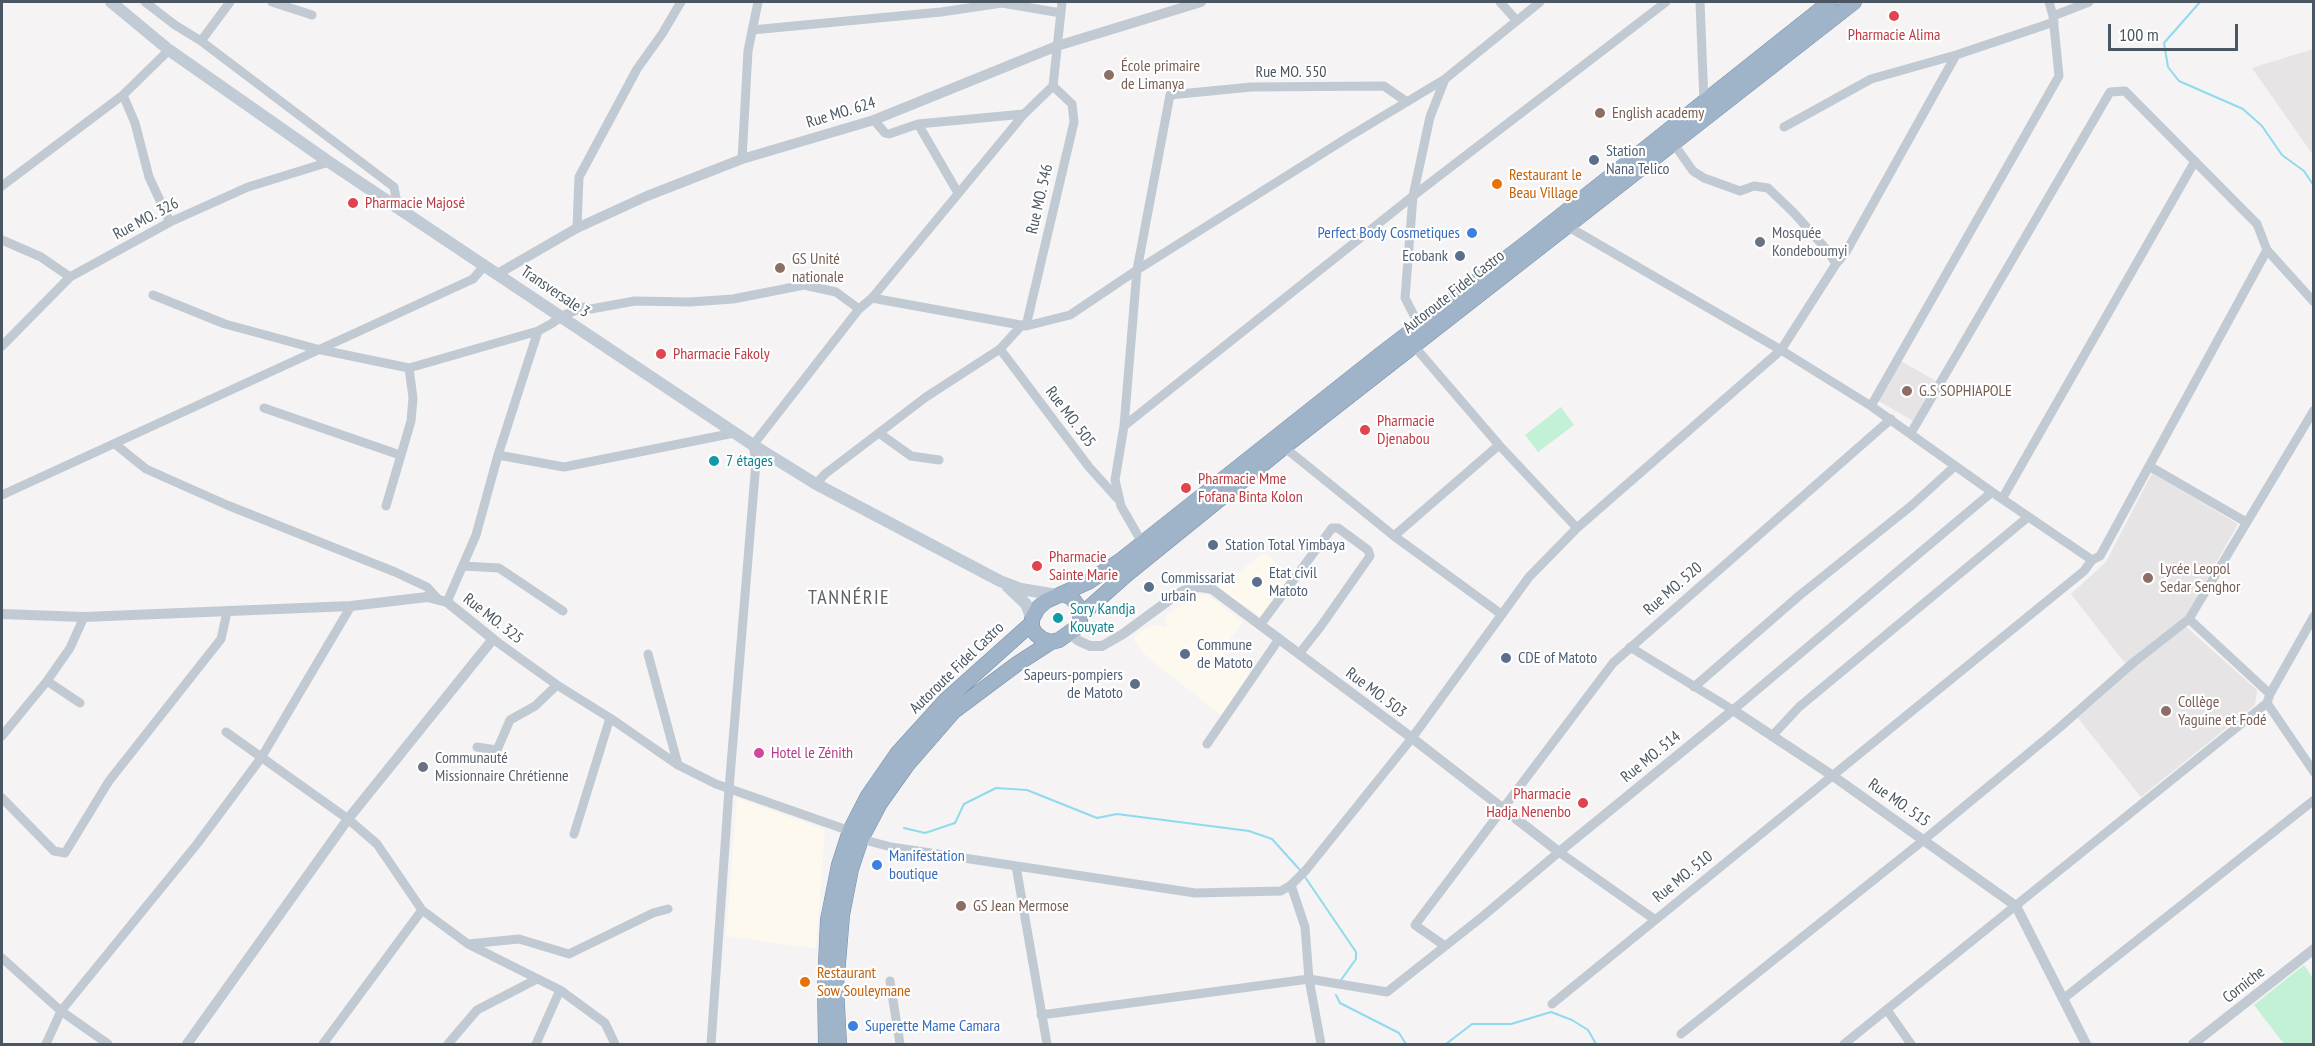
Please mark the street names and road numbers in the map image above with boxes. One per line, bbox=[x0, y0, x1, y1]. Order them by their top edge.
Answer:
street label: Rue MO. 550 bbox=[1255, 62, 1327, 82]
street label: Rue MO. 624 bbox=[804, 93, 878, 133]
street label: Rue MO. 546 bbox=[1023, 162, 1057, 236]
street label: Rue MO. 326 bbox=[110, 194, 182, 244]
street label: Autoroute Fidel Castro bbox=[1399, 246, 1509, 338]
street label: Transversale 3 bbox=[517, 262, 593, 322]
street label: Rue MO. 505 bbox=[1041, 383, 1099, 451]
street label: Rue MO. 520 bbox=[1640, 558, 1706, 620]
street label: Rue MO. 325 bbox=[459, 590, 527, 648]
street label: Autoroute Fidel Castro bbox=[906, 618, 1008, 718]
street label: Rue MO. 503 bbox=[1342, 664, 1410, 722]
street label: Rue MO. 514 bbox=[1617, 727, 1685, 787]
street label: Rue MO. 515 bbox=[1864, 775, 1934, 831]
street label: Rue MO. 510 bbox=[1649, 847, 1717, 907]
street label: Corniche bbox=[2219, 963, 2269, 1007]

